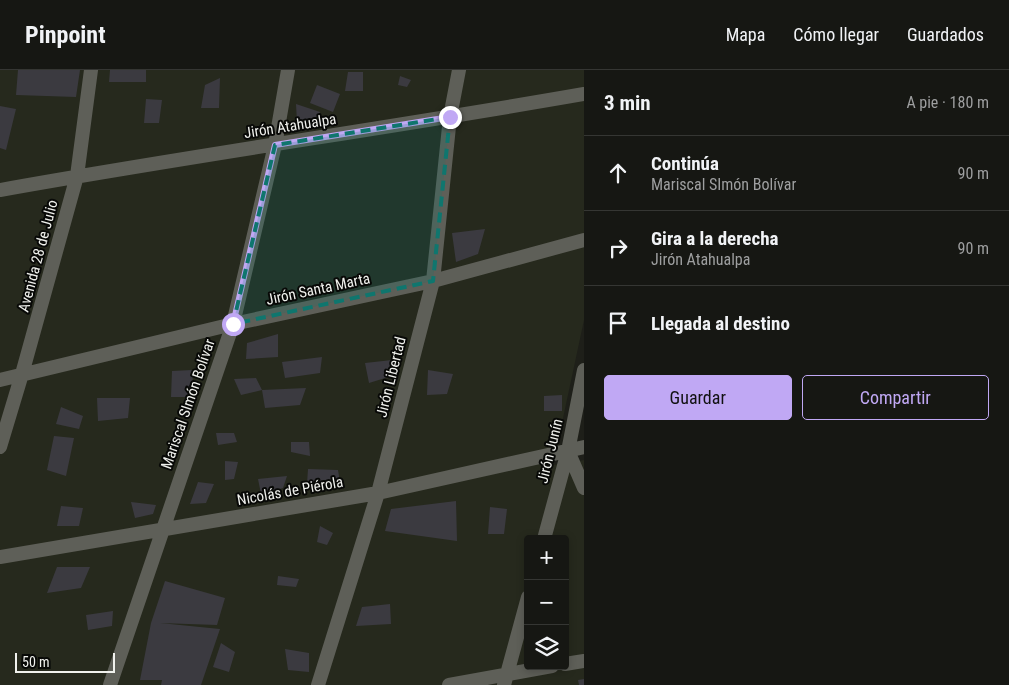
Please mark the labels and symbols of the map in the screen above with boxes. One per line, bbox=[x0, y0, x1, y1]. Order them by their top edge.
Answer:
route end bbox=[439, 106, 462, 129]
street label: Jirón Atahualpa bbox=[243, 110, 337, 142]
street label: Avenida 28 de Julio bbox=[14, 198, 62, 314]
street label: Jirón Santa Marta bbox=[264, 269, 372, 309]
route start bbox=[222, 313, 245, 336]
street label: Jirón Libertad bbox=[372, 335, 410, 419]
street label: Mariscal SImón Bolívar bbox=[157, 336, 219, 471]
street label: Jirón Junín bbox=[533, 417, 567, 485]
street label: Nicolás de Piérola bbox=[236, 473, 344, 509]
scale bar bbox=[15, 650, 115, 673]

